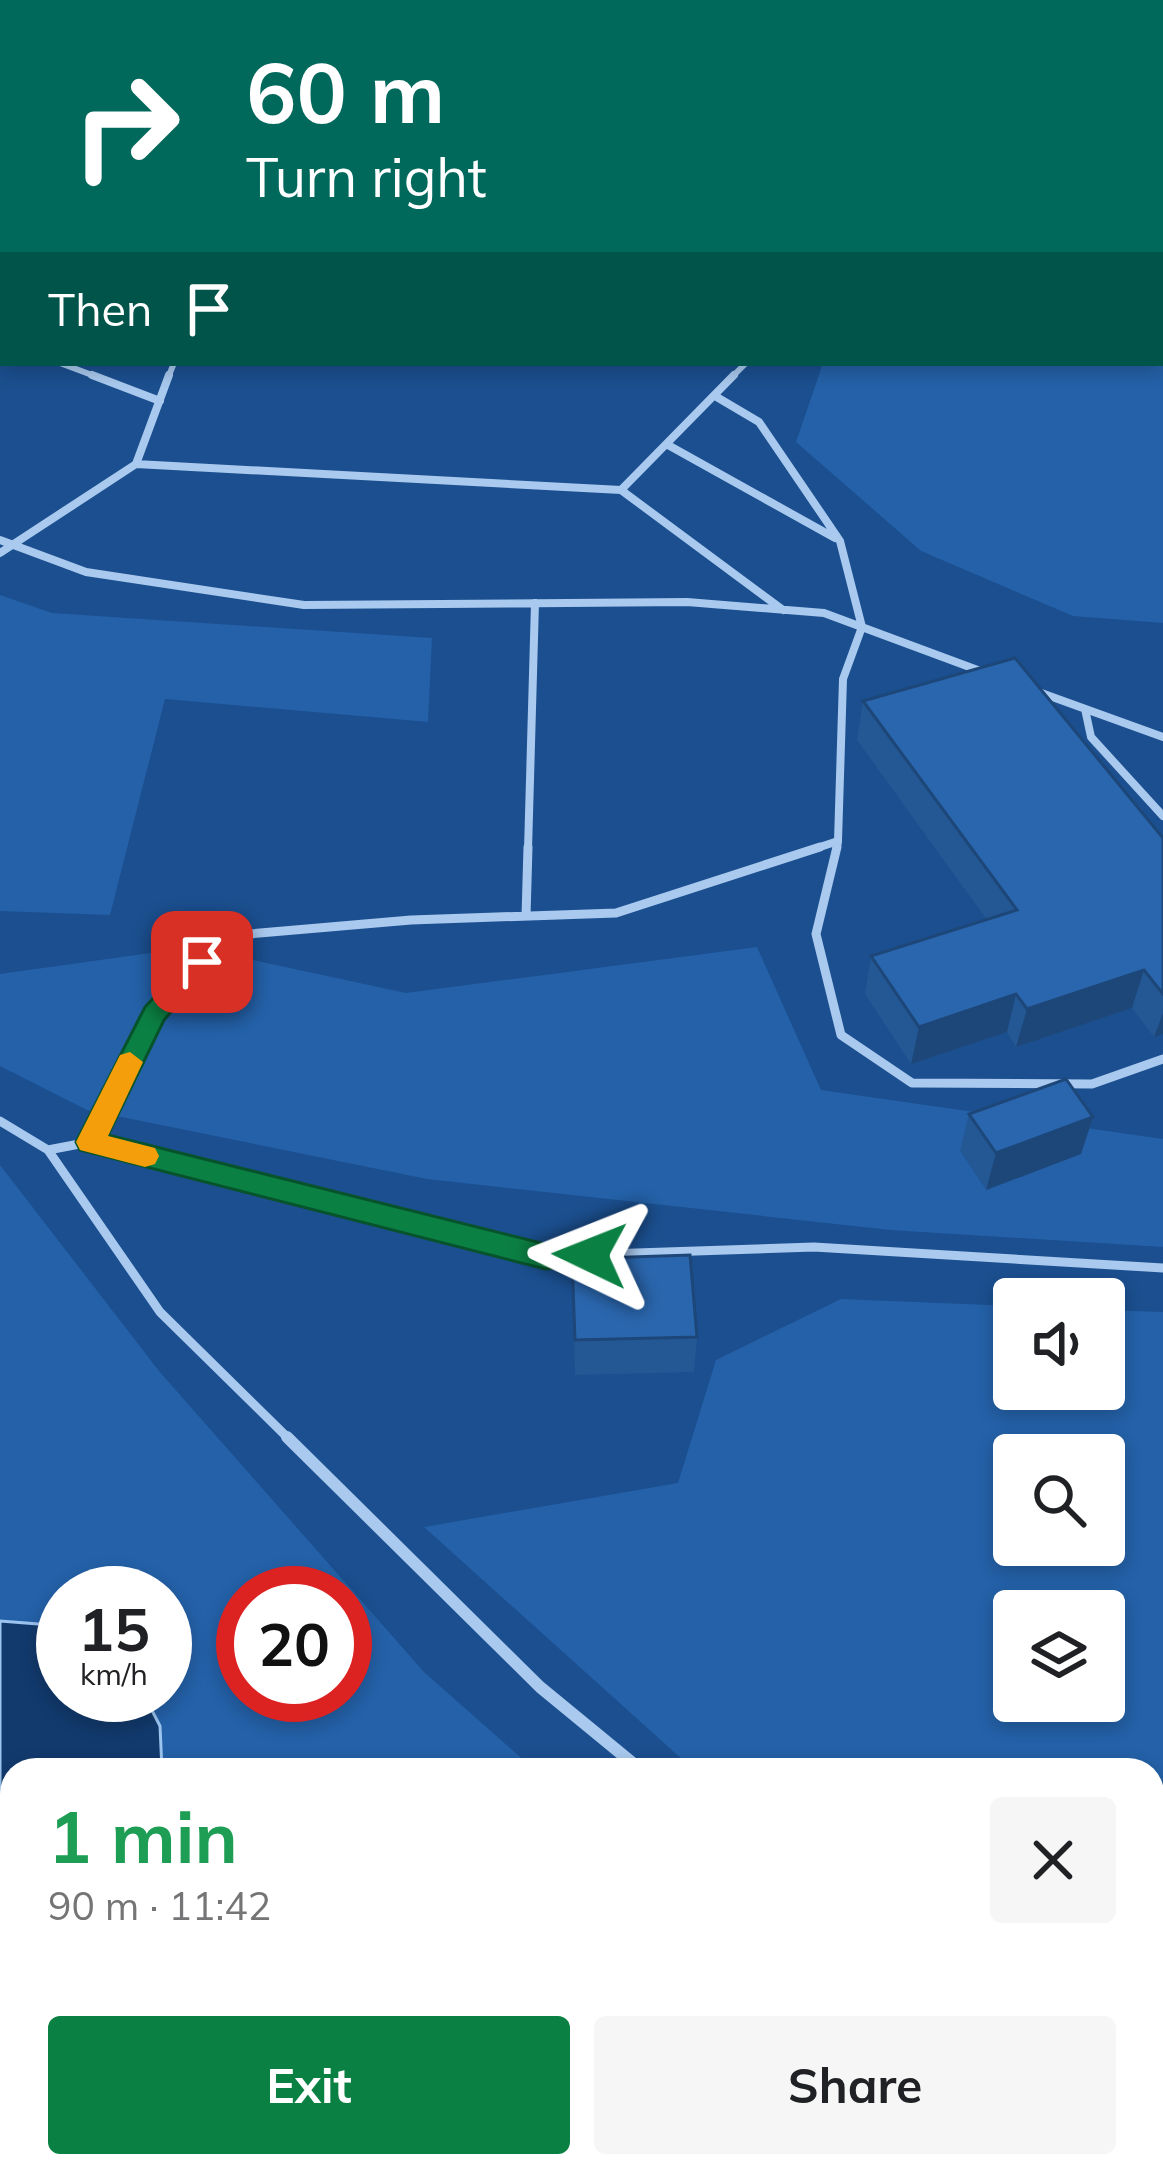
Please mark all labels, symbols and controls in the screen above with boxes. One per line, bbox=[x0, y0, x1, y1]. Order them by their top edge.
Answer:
text: 60 m bbox=[246, 39, 445, 144]
icon: right bbox=[48, 48, 204, 204]
text: Turn right bbox=[246, 143, 487, 211]
icon: arrive bbox=[176, 276, 242, 342]
text: Then bbox=[48, 281, 152, 337]
pin bbox=[151, 911, 253, 1013]
icon: arrive bbox=[169, 929, 235, 995]
position arrow bbox=[527, 1192, 653, 1318]
map controls bbox=[993, 1278, 1125, 1722]
button: sound bbox=[993, 1278, 1125, 1410]
button: search bbox=[993, 1434, 1125, 1566]
speed limit sign: 20 bbox=[216, 1566, 372, 1722]
button: layers bbox=[993, 1590, 1125, 1722]
text: 15 bbox=[78, 1591, 150, 1666]
text: km/h bbox=[80, 1655, 148, 1693]
text: 1 min bbox=[48, 1791, 238, 1881]
button: close bbox=[990, 1797, 1116, 1923]
text: 90 m · 11:42 bbox=[48, 1881, 271, 1930]
button: Exit bbox=[48, 2016, 570, 2154]
button: Share bbox=[594, 2016, 1116, 2154]

